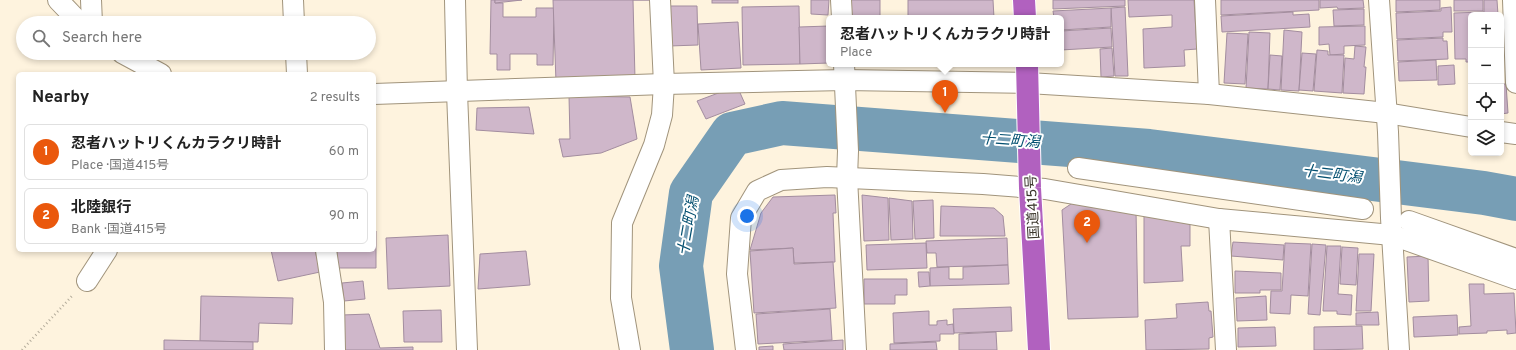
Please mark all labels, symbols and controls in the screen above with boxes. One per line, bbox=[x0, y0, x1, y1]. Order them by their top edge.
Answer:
map controls bbox=[1468, 12, 1504, 156]
button: + bbox=[1468, 12, 1504, 48]
popup bbox=[826, 15, 1064, 67]
search box bbox=[16, 16, 376, 60]
text: 忍者ハットリくんカラクリ時計 bbox=[840, 26, 1050, 45]
icon: search bbox=[30, 27, 52, 49]
text: Search here bbox=[62, 29, 142, 48]
text: Place bbox=[840, 45, 872, 61]
button: − bbox=[1468, 48, 1504, 84]
pin: 1 bbox=[932, 80, 958, 113]
button: locate bbox=[1468, 84, 1504, 120]
text: Nearby bbox=[32, 87, 89, 109]
text: 2 results bbox=[310, 90, 360, 106]
button: layers bbox=[1468, 120, 1504, 156]
water label: 十二町潟 bbox=[979, 130, 1042, 153]
text: 忍者ハットリくんカラクリ時計 bbox=[71, 135, 281, 154]
text: 1 bbox=[43, 144, 49, 160]
text: 60 m bbox=[329, 144, 359, 160]
text: Place · 国道415号 bbox=[71, 158, 169, 174]
water label: 十二町潟 bbox=[1301, 162, 1365, 189]
street label: 国道415号 bbox=[1023, 174, 1044, 240]
water label: 十二町潟 bbox=[675, 193, 704, 257]
text: 北陸銀行 bbox=[71, 199, 131, 218]
your location bbox=[737, 206, 757, 226]
text: 2 bbox=[42, 208, 50, 224]
text: 90 m bbox=[329, 208, 359, 224]
pin: 2 bbox=[1074, 210, 1100, 243]
text: Bank · 国道415号 bbox=[71, 222, 167, 238]

